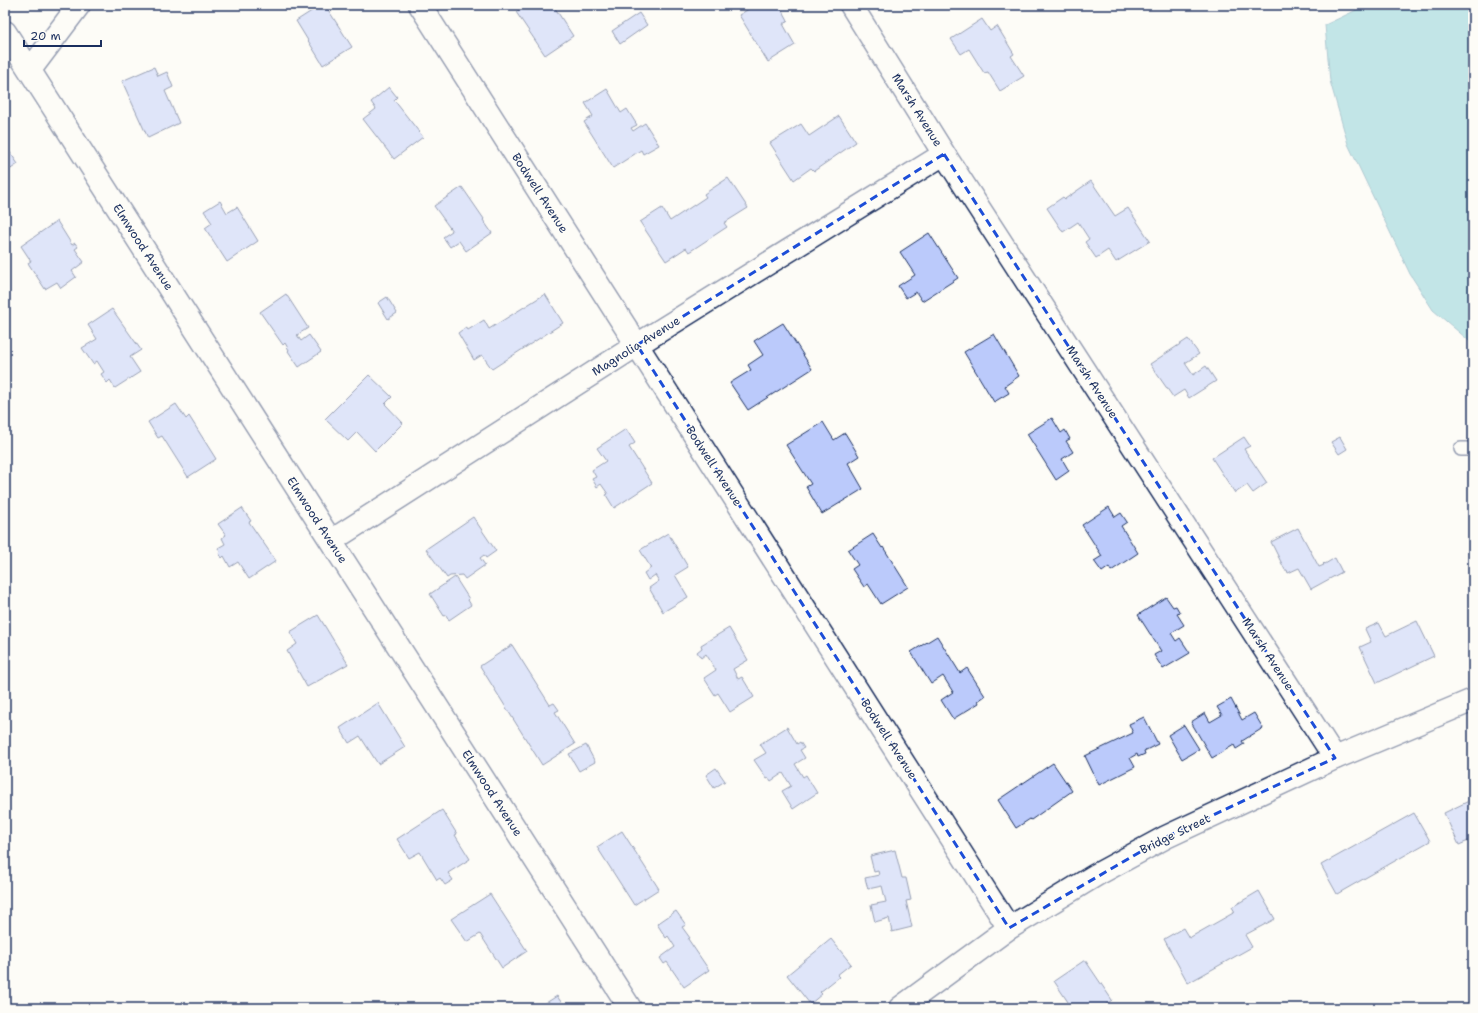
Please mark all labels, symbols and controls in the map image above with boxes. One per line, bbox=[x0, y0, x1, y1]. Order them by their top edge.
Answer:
scale bar bbox=[24, 22, 101, 48]
text: 20 m bbox=[30, 28, 61, 44]
street label: Marsh Avenue bbox=[888, 70, 946, 150]
street label: Bodwell Avenue bbox=[508, 150, 572, 236]
street label: Elmwood Avenue bbox=[109, 201, 177, 293]
street label: Magnolia Avenue bbox=[589, 312, 683, 380]
street label: Marsh Avenue bbox=[1063, 343, 1122, 422]
street label: Bodwell Avenue bbox=[682, 423, 746, 509]
street label: Elmwood Avenue bbox=[283, 474, 351, 566]
street label: Marsh Avenue bbox=[1239, 615, 1298, 694]
street label: Bodwell Avenue bbox=[857, 696, 921, 782]
street label: Elmwood Avenue bbox=[458, 747, 526, 839]
street label: Bridge Street bbox=[1137, 810, 1213, 858]

